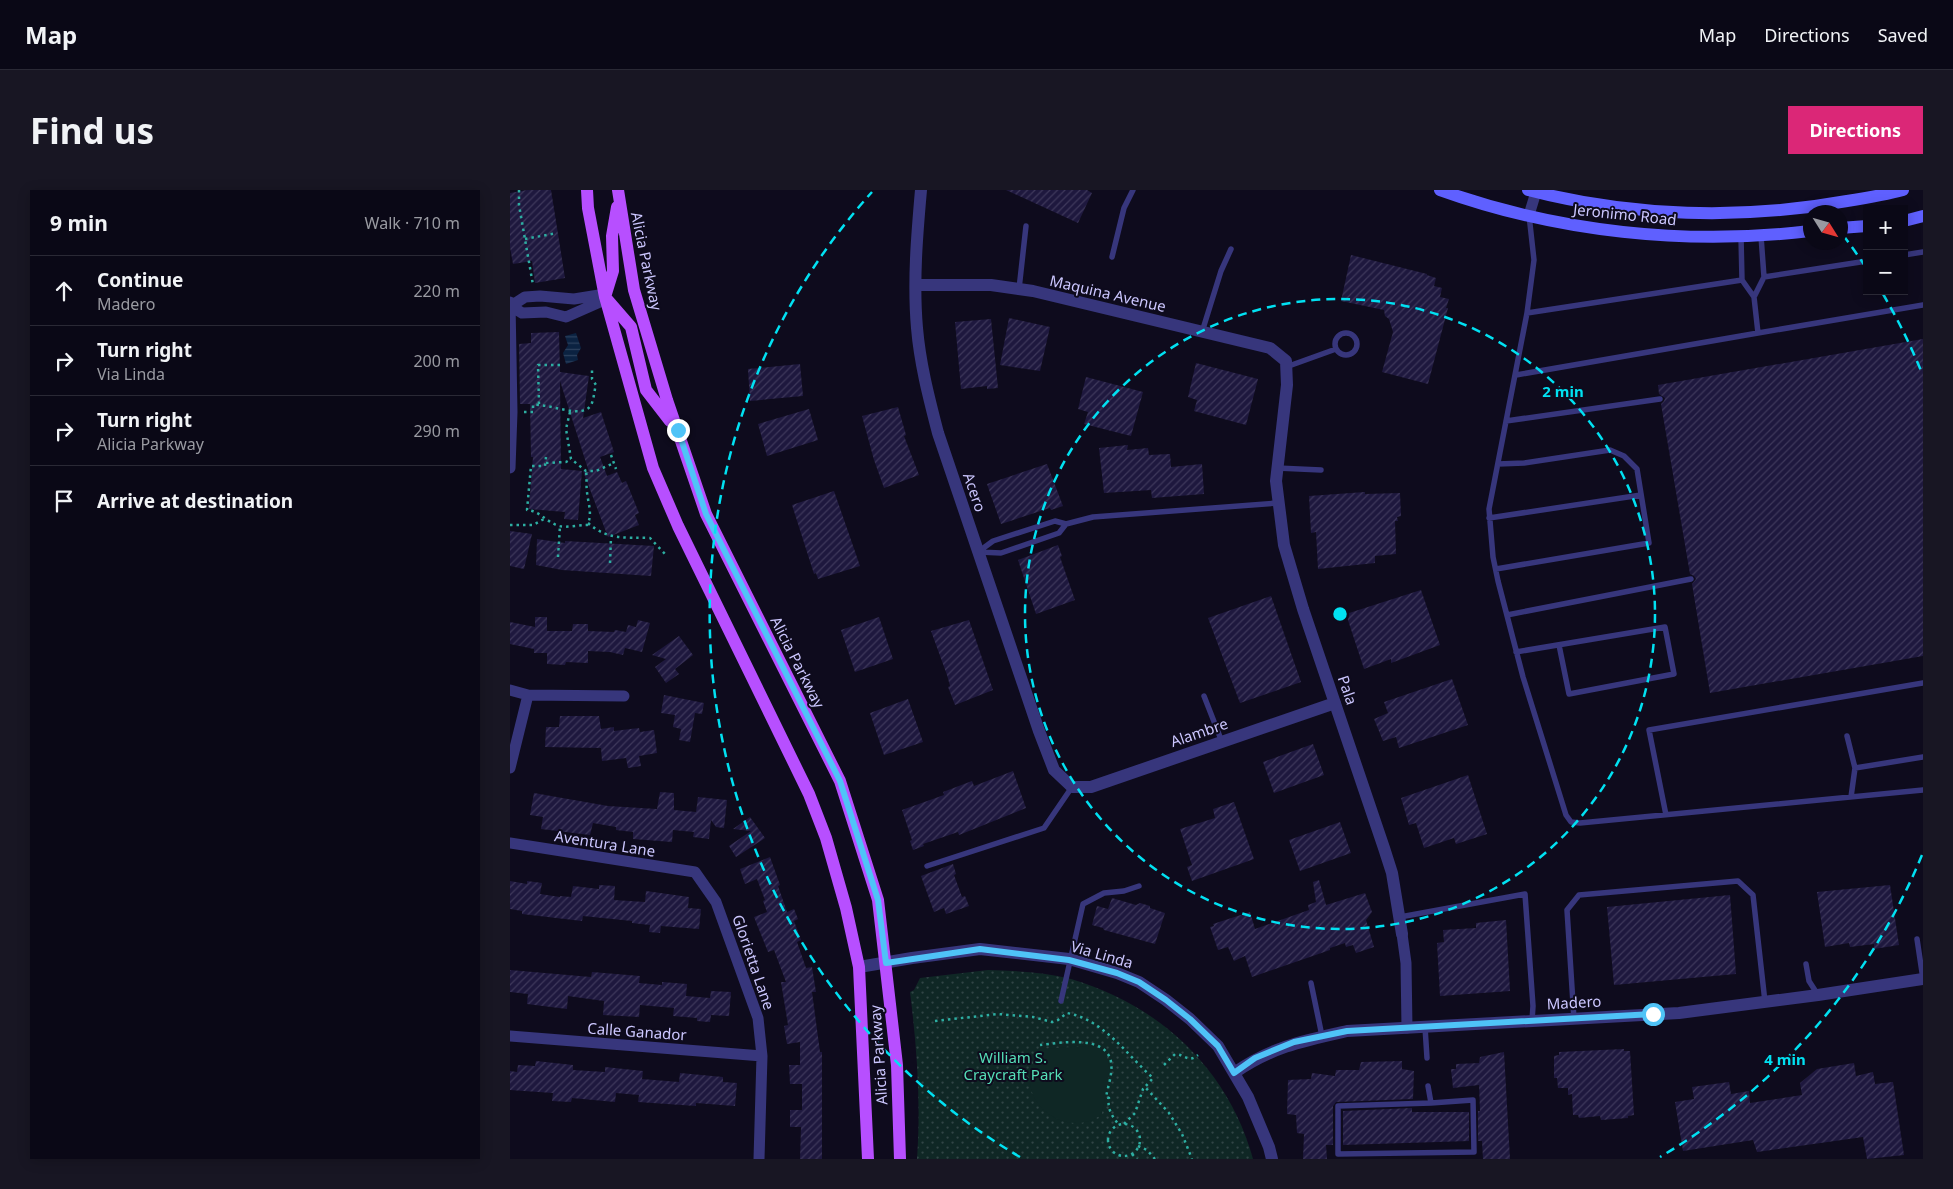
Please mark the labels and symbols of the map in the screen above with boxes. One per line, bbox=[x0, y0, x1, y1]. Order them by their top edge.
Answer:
street label: Jeronimo Road bbox=[1570, 198, 1678, 229]
north arrow bbox=[1803, 205, 1848, 250]
street label: Alicia Parkway bbox=[627, 210, 667, 312]
street label: Maquina Avenue bbox=[1048, 270, 1168, 316]
text: 2 min bbox=[1542, 381, 1584, 401]
route end bbox=[667, 419, 690, 442]
street label: Acero bbox=[959, 470, 991, 514]
centre of rings bbox=[1331, 605, 1349, 623]
street label: Alicia Parkway bbox=[766, 613, 830, 712]
street label: Pala bbox=[1334, 673, 1362, 707]
street label: Alambre bbox=[1168, 713, 1230, 751]
street label: Aventura Lane bbox=[553, 825, 657, 861]
street label: Glorietta Lane bbox=[728, 912, 780, 1012]
street label: Via Linda bbox=[1069, 936, 1135, 972]
street label: Madero bbox=[1546, 991, 1602, 1013]
route start bbox=[1642, 1003, 1665, 1026]
street label: Alicia Parkway bbox=[865, 1004, 891, 1106]
street label: Calle Ganador bbox=[587, 1018, 687, 1044]
park label: William S. Craycraft Park bbox=[963, 1047, 1063, 1084]
text: 4 min bbox=[1764, 1049, 1806, 1069]

